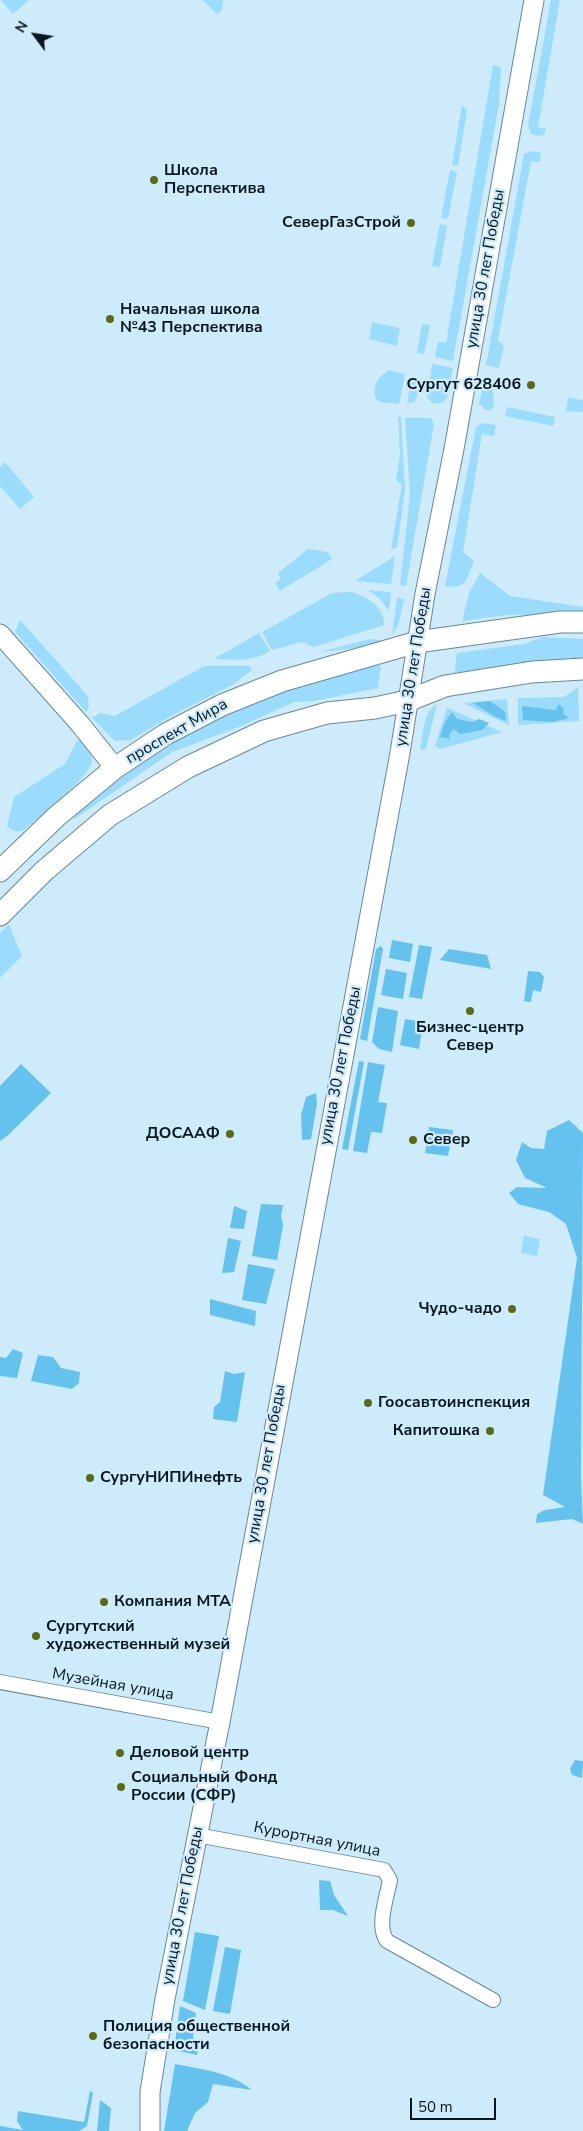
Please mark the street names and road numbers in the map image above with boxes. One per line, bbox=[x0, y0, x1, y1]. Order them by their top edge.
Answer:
street label: улица 30 лет Победы bbox=[463, 188, 509, 350]
street label: улица 30 лет Победы bbox=[392, 586, 436, 748]
street label: проспект Мира bbox=[123, 695, 231, 769]
street label: улица 30 лет Победы bbox=[316, 985, 366, 1147]
street label: улица 30 лет Победы bbox=[244, 1383, 290, 1545]
street label: Музейная улица bbox=[51, 1665, 175, 1705]
street label: Курортная улица bbox=[252, 1818, 382, 1862]
street label: улица 30 лет Победы bbox=[158, 1825, 208, 1987]

